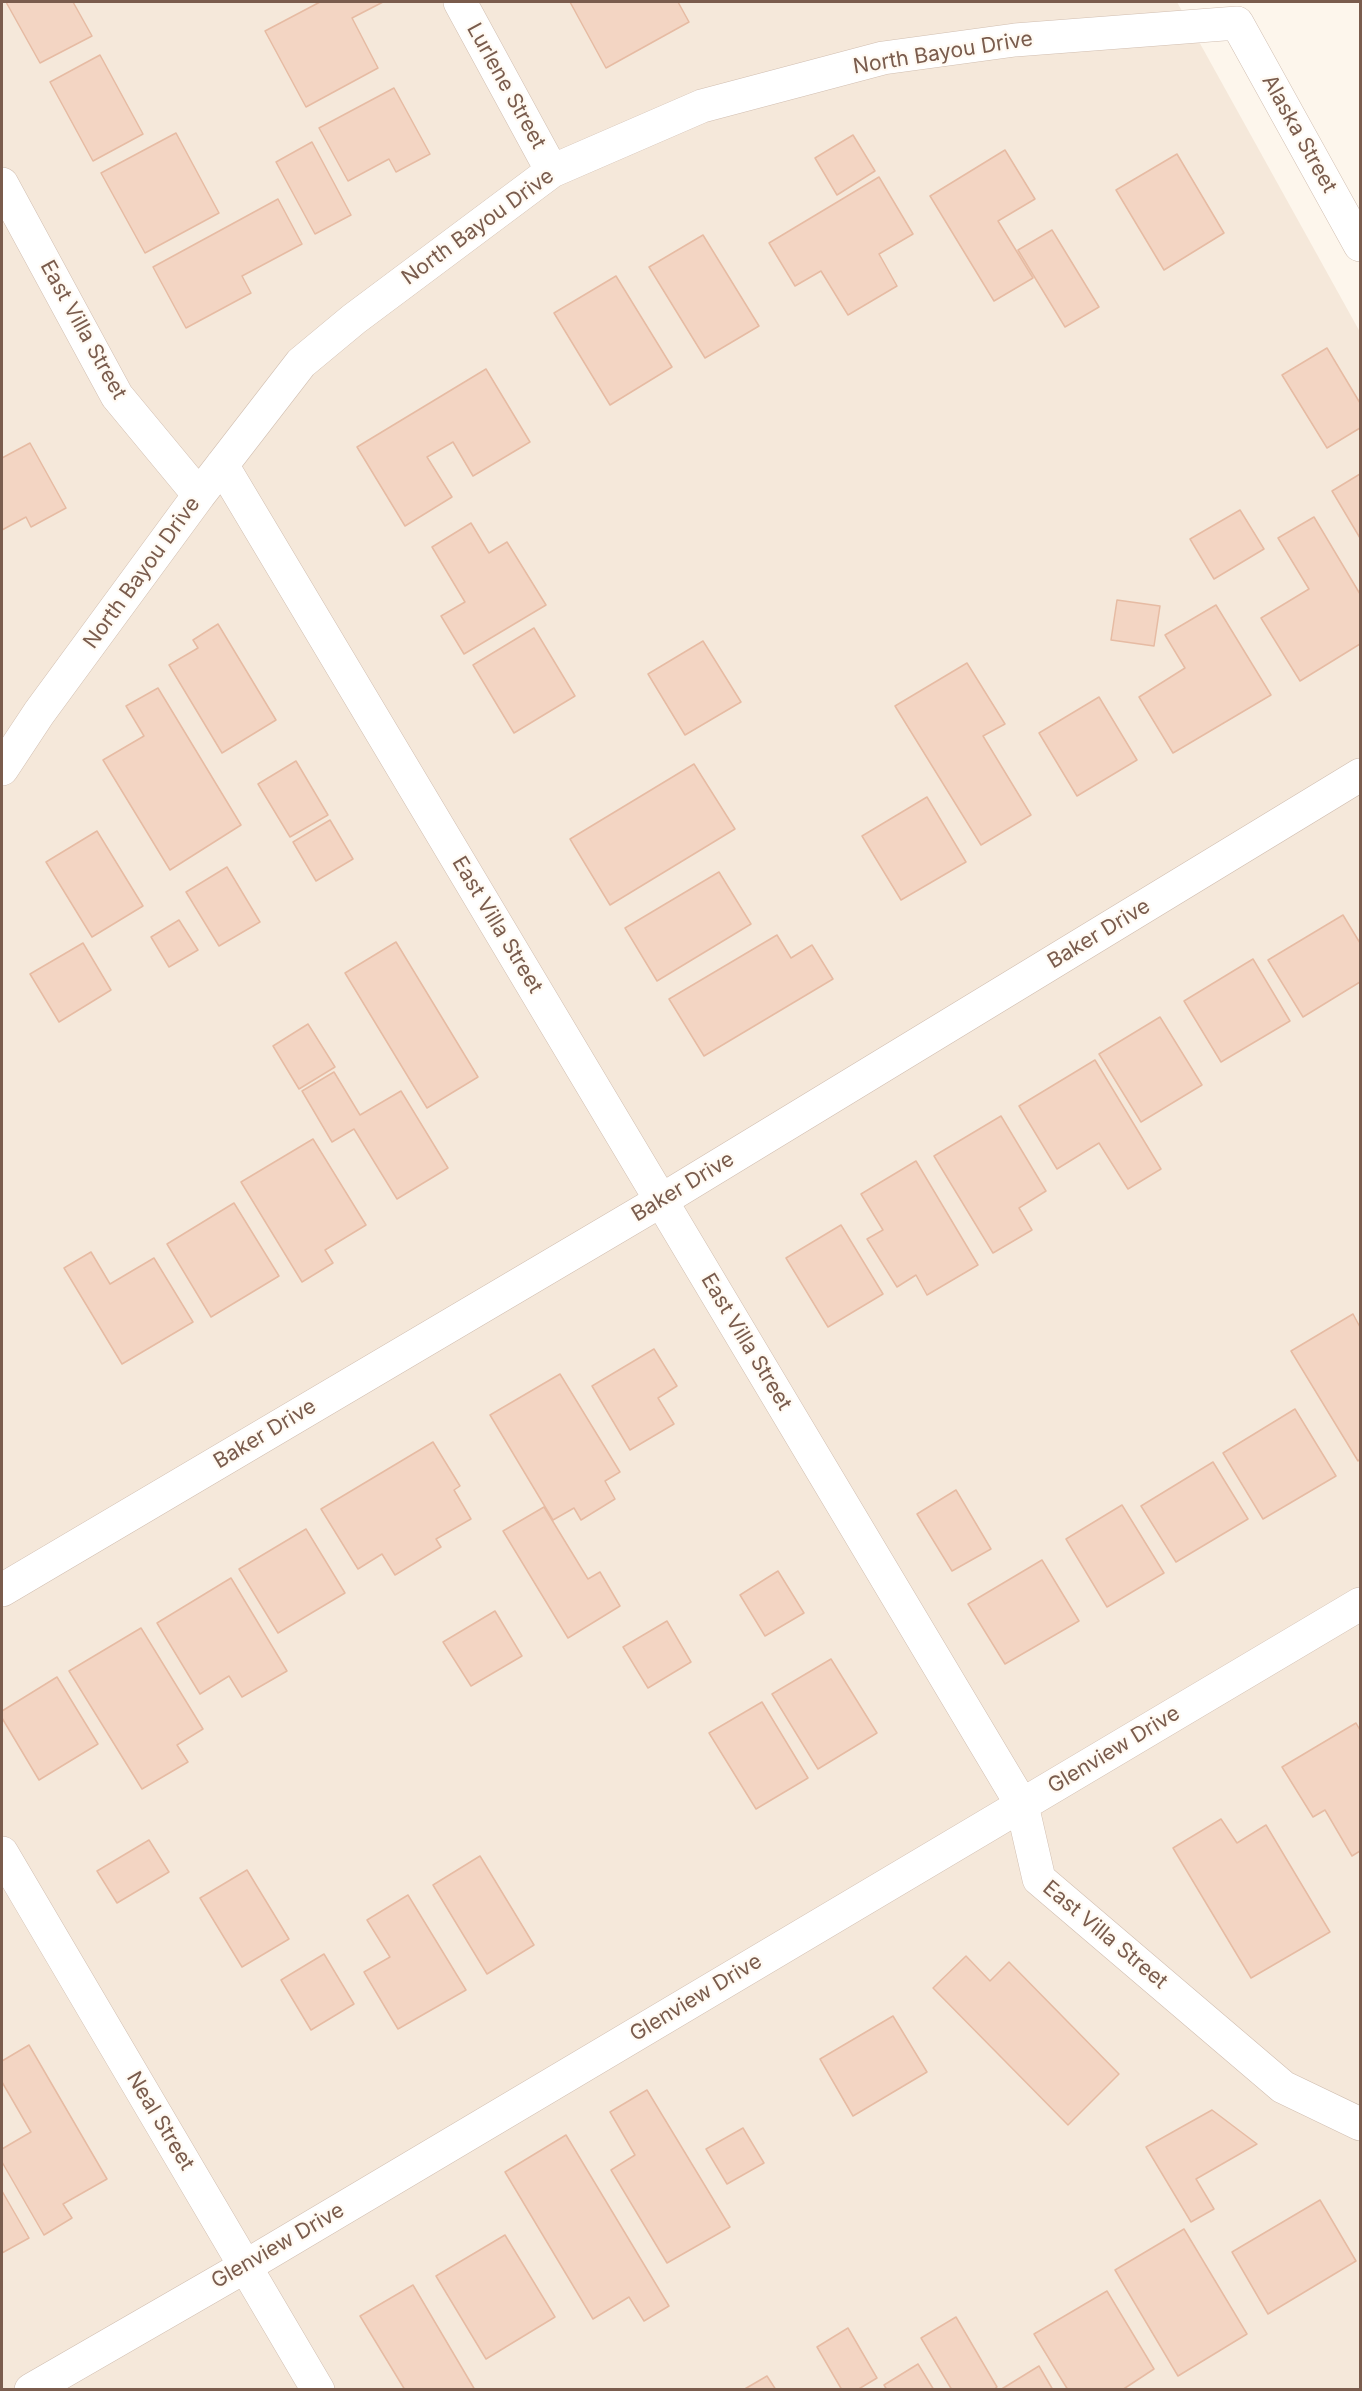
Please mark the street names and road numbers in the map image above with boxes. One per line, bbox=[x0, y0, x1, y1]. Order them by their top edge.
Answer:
street label: Lurlene Street bbox=[461, 19, 551, 153]
street label: North Bayou Drive bbox=[851, 26, 1035, 80]
street label: Alaska Street bbox=[1256, 71, 1342, 197]
street label: North Bayou Drive bbox=[397, 163, 559, 291]
street label: East Villa Street bbox=[34, 256, 132, 404]
street label: North Bayou Drive bbox=[78, 492, 206, 654]
street label: East Villa Street bbox=[446, 852, 548, 998]
street label: Baker Drive bbox=[1043, 894, 1155, 974]
street label: Baker Drive bbox=[627, 1147, 739, 1227]
street label: East Villa Street bbox=[695, 1269, 797, 1415]
street label: Baker Drive bbox=[209, 1394, 321, 1474]
street label: Glenview Drive bbox=[1044, 1701, 1184, 1799]
street label: East Villa Street bbox=[1038, 1876, 1172, 1994]
street label: Glenview Drive bbox=[626, 1949, 766, 2047]
street label: Neal Street bbox=[121, 2067, 199, 2175]
street label: Glenview Drive bbox=[207, 2198, 349, 2294]

